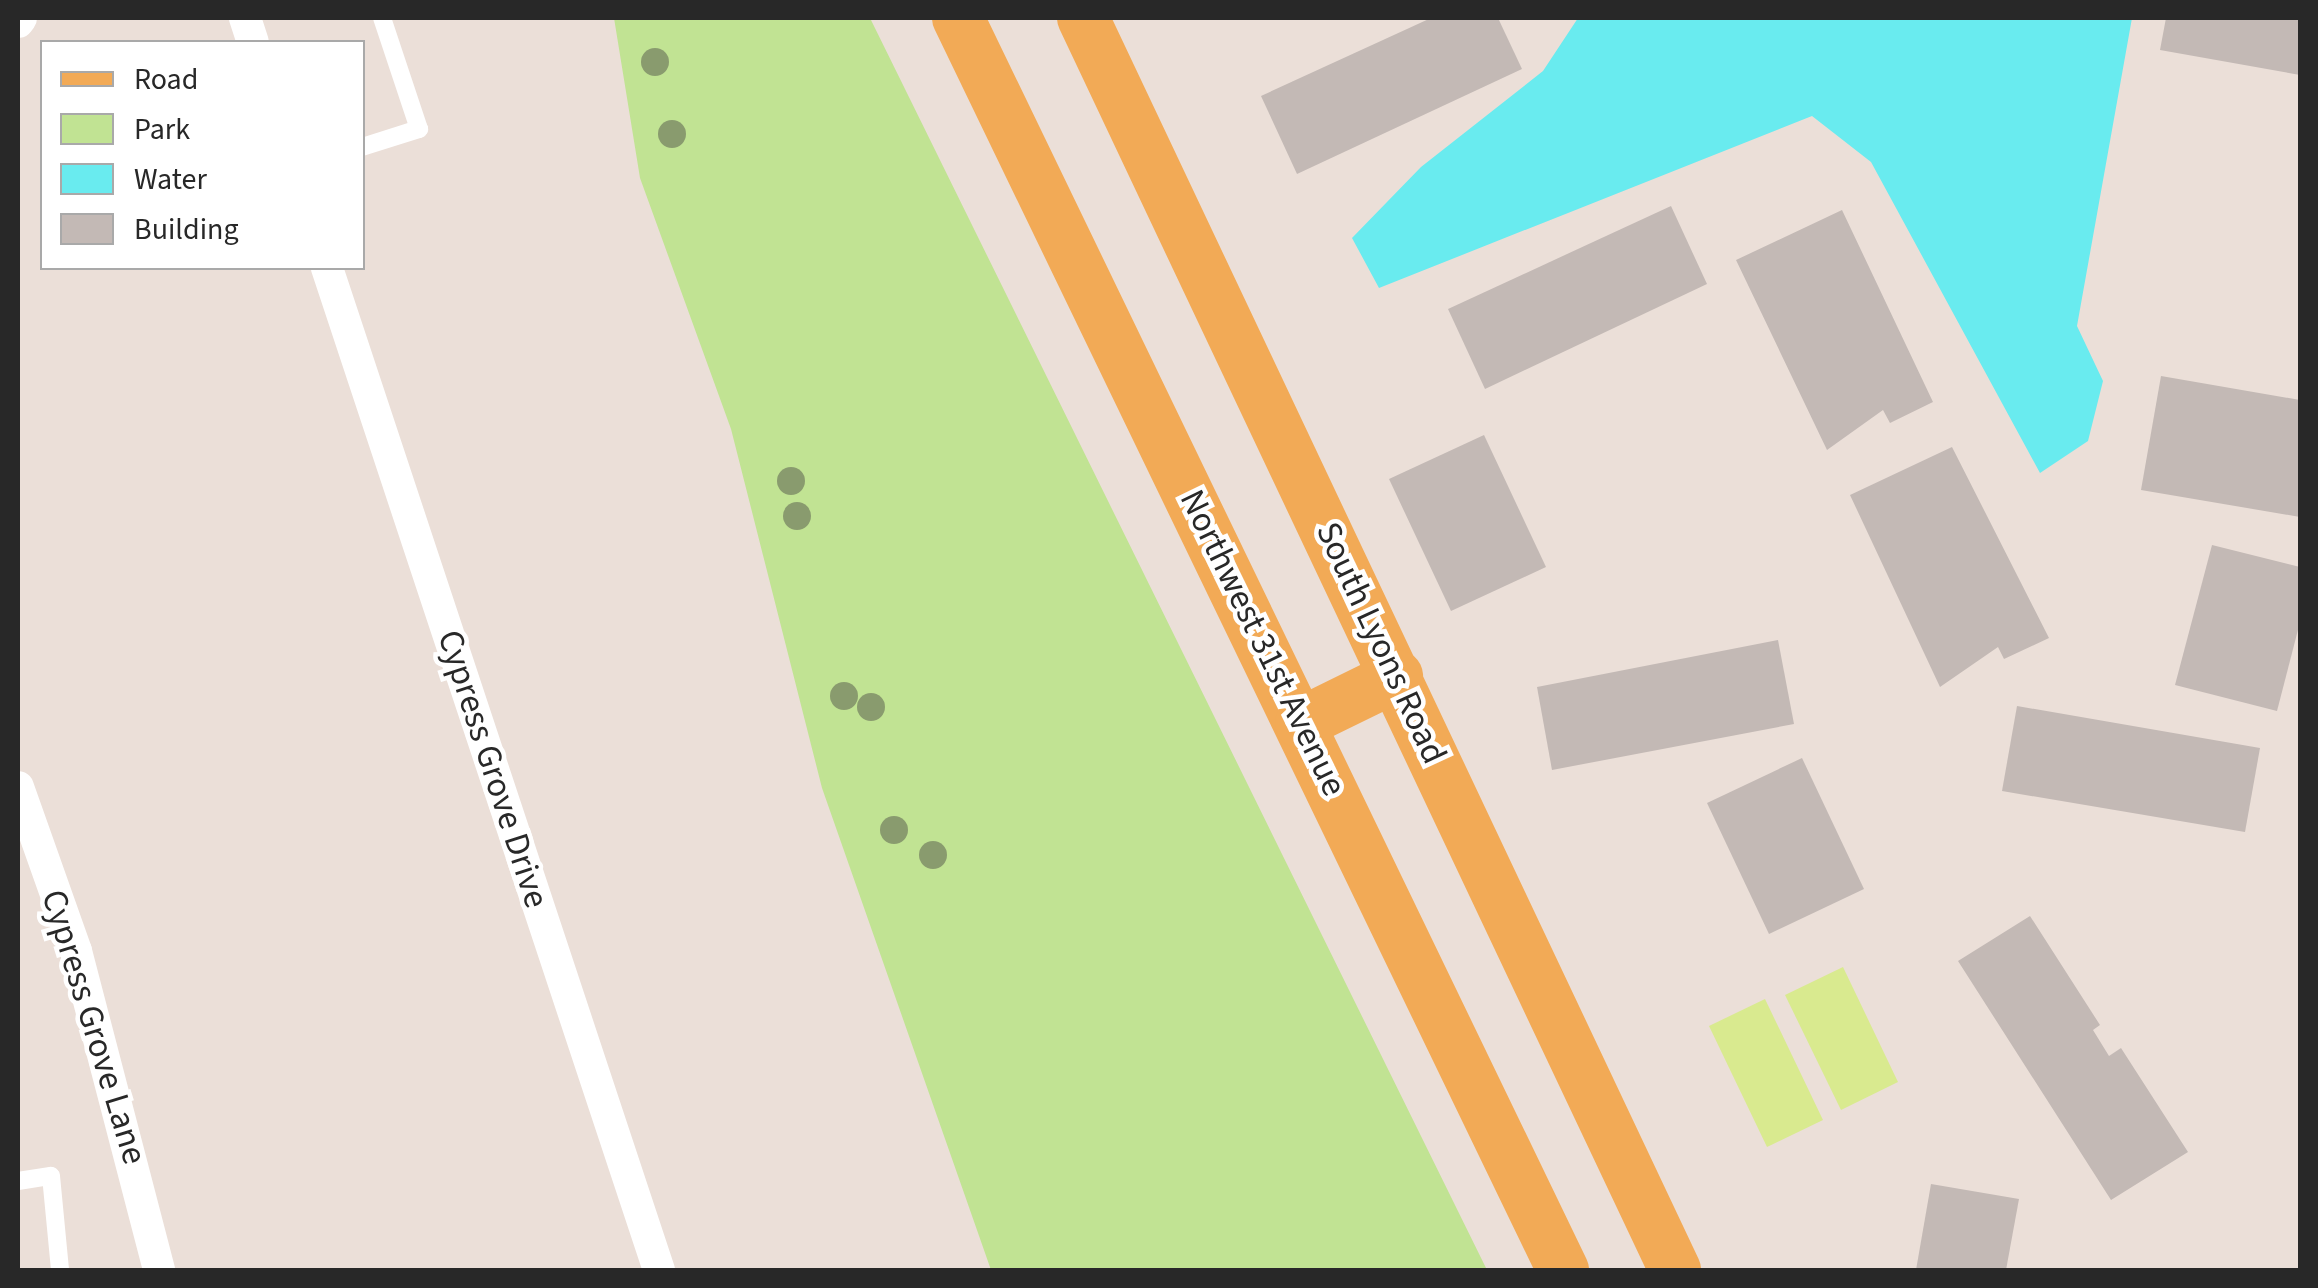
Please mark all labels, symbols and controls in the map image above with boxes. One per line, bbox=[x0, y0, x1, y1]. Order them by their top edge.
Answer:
legend bbox=[40, 40, 365, 270]
text: Road bbox=[134, 58, 198, 101]
text: Park bbox=[134, 108, 190, 151]
text: Water bbox=[134, 158, 207, 201]
text: Building bbox=[134, 208, 239, 251]
street label: Northwest 31st Avenue bbox=[1171, 483, 1355, 803]
street label: South Lyons Road bbox=[1307, 516, 1455, 770]
street label: Cypress Grove Drive bbox=[428, 625, 558, 913]
street label: Cypress Grove Lane bbox=[32, 885, 156, 1169]

